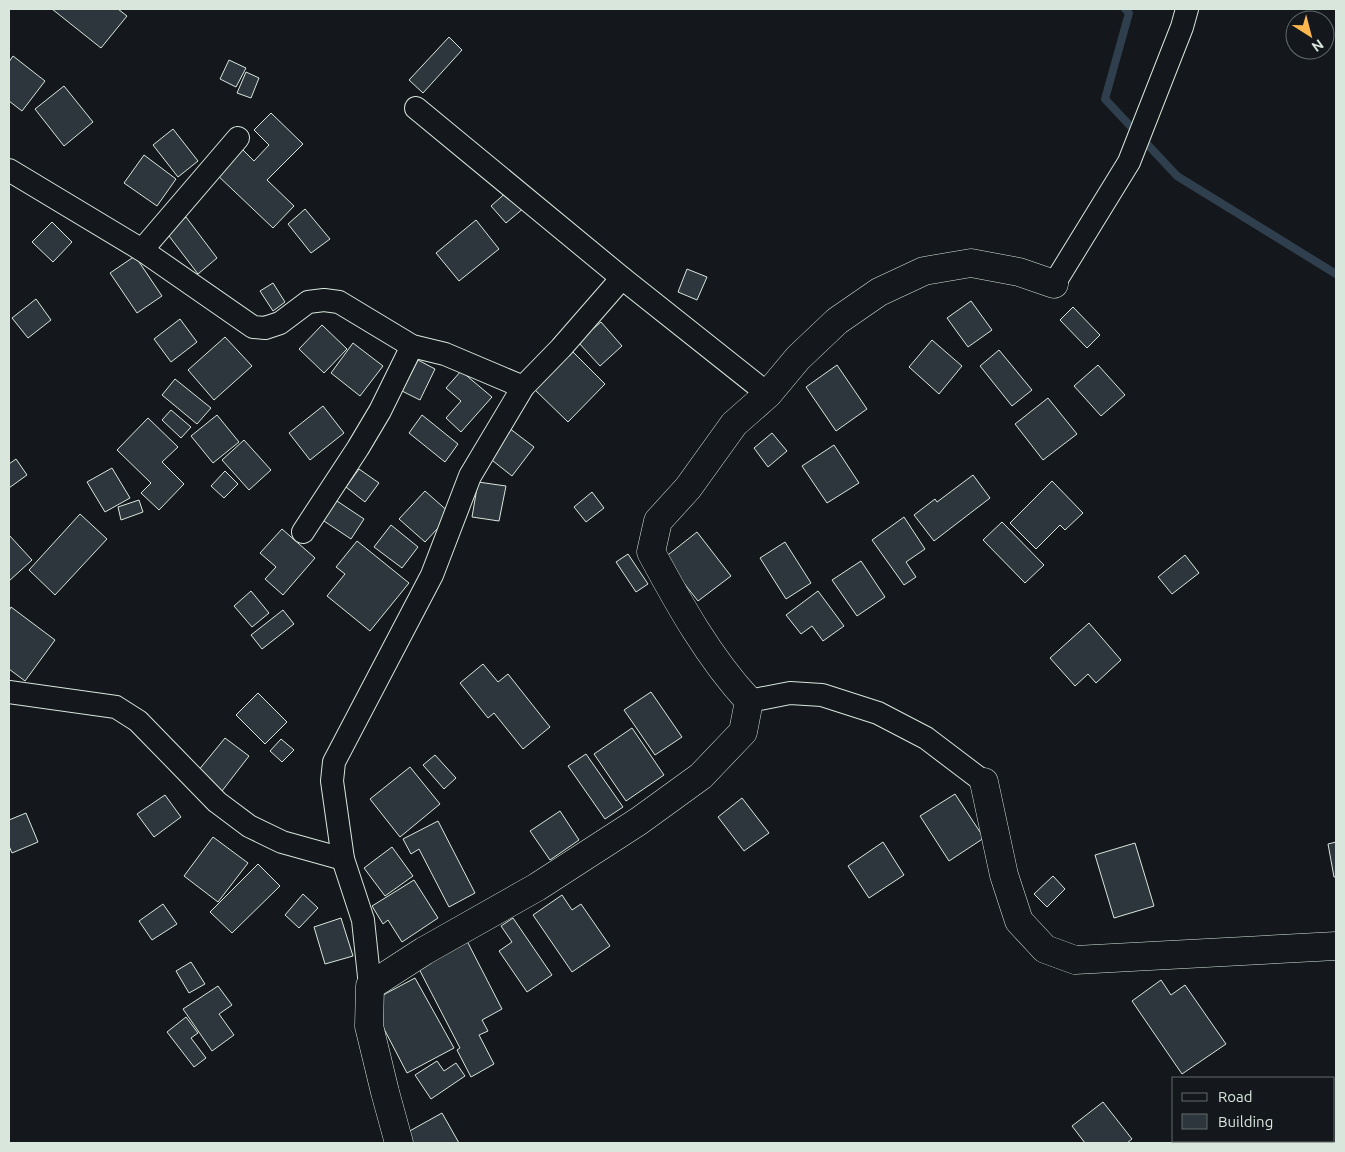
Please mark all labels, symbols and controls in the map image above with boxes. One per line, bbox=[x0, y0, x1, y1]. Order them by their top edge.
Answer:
north arrow bbox=[1285, 10, 1335, 60]
text: N bbox=[1309, 36, 1327, 55]
legend bbox=[1172, 1077, 1335, 1142]
text: Road bbox=[1218, 1088, 1253, 1105]
text: Building bbox=[1218, 1113, 1273, 1130]

